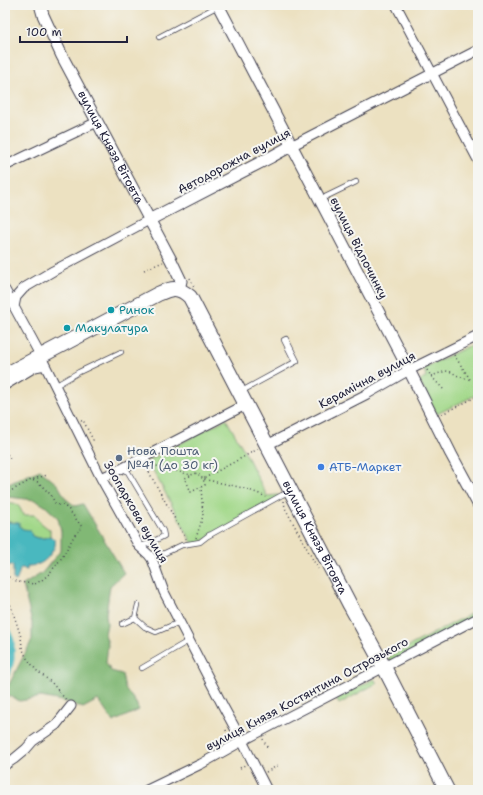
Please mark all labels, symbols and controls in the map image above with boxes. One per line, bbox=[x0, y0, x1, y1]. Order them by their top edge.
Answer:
scale bar bbox=[20, 18, 127, 44]
text: 100 m bbox=[26, 24, 62, 40]
street label: вулиця Князя Вітовта bbox=[74, 88, 148, 207]
street label: Автодорожна вулиця bbox=[175, 124, 293, 198]
street label: вулиця Відпочинку bbox=[326, 194, 392, 302]
place label: Ринок bbox=[119, 302, 155, 318]
marker: Ринок bbox=[106, 305, 116, 315]
place label: Макулатура bbox=[75, 320, 149, 336]
marker: Макулатура bbox=[62, 323, 72, 333]
street label: Керамічна вулиця bbox=[316, 348, 418, 412]
place label: Нова Пошта №41 (до 30 кг) bbox=[127, 443, 218, 473]
marker: Нова Пошта №41 (до 30 кг) bbox=[114, 453, 124, 463]
street label: Зоопаркова вулиця bbox=[100, 458, 172, 566]
place label: АТБ-Маркет bbox=[329, 459, 402, 475]
marker: АТБ-Маркет bbox=[316, 462, 326, 472]
street label: вулиця Князя Вітовта bbox=[279, 478, 351, 598]
street label: вулиця Князя Костянтина Острозького bbox=[203, 634, 411, 754]

